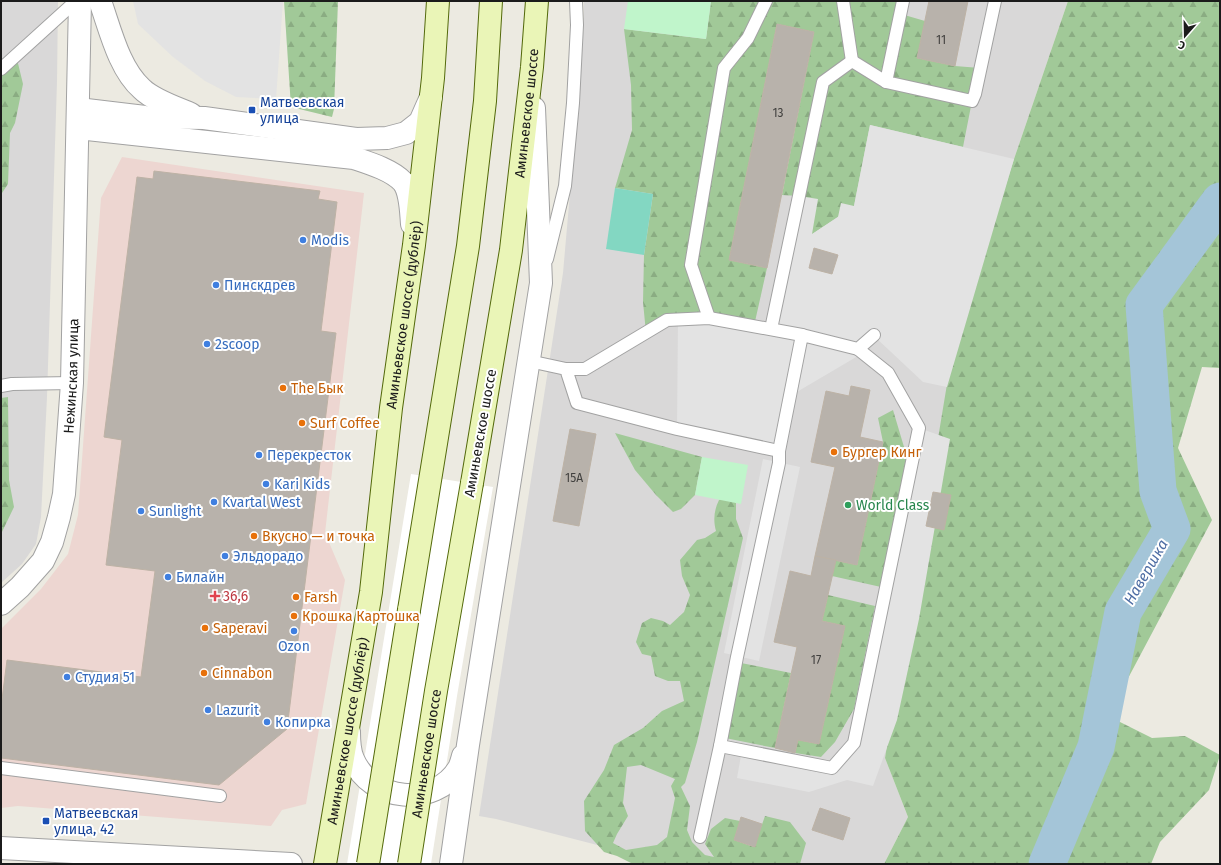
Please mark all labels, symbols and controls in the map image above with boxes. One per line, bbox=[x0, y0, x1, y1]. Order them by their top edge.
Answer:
north arrow bbox=[1165, 16, 1205, 56]
house number: 11 bbox=[936, 33, 946, 47]
text: С bbox=[1176, 38, 1187, 52]
street label: Аминьевское шоссе bbox=[511, 48, 542, 179]
place label: Матвеевская улица bbox=[260, 94, 345, 127]
marker: Матвеевская улица bbox=[247, 105, 257, 115]
house number: 13 bbox=[772, 106, 784, 120]
street label: Аминьевское шоссе (дублёр) bbox=[383, 220, 426, 410]
place label: Modis bbox=[311, 232, 349, 249]
marker: Modis bbox=[298, 235, 308, 245]
place label: Пинскдрев bbox=[224, 277, 296, 294]
marker: Пинскдрев bbox=[211, 280, 221, 290]
street label: Нежинская улица bbox=[60, 318, 82, 434]
place label: 2scoop bbox=[215, 336, 260, 353]
marker: 2scoop bbox=[202, 339, 212, 349]
street label: Аминьевское шоссе bbox=[461, 368, 500, 499]
place label: The Бык bbox=[291, 380, 344, 397]
marker: The Бык bbox=[278, 383, 288, 393]
place label: Surf Coffee bbox=[310, 415, 380, 432]
marker: Surf Coffee bbox=[297, 418, 307, 428]
place label: Бургер Кинг bbox=[842, 444, 922, 461]
place label: Перекресток bbox=[267, 447, 352, 464]
marker: Бургер Кинг bbox=[829, 447, 839, 457]
marker: Перекресток bbox=[254, 450, 264, 460]
house number: 15А bbox=[565, 471, 583, 485]
place label: Kari Kids bbox=[274, 476, 330, 493]
marker: Kari Kids bbox=[261, 479, 271, 489]
place label: Kvartal West bbox=[222, 494, 302, 511]
marker: Kvartal West bbox=[209, 497, 219, 507]
place label: World Class bbox=[856, 497, 930, 514]
marker: World Class bbox=[843, 500, 853, 510]
place label: Sunlight bbox=[149, 503, 203, 520]
marker: Sunlight bbox=[136, 506, 146, 516]
place label: Вкусно — и точка bbox=[262, 528, 375, 545]
marker: Вкусно — и точка bbox=[249, 531, 259, 541]
water label: Навершка bbox=[1120, 536, 1172, 608]
place label: Эльдорадо bbox=[233, 548, 303, 565]
marker: Эльдорадо bbox=[220, 551, 230, 561]
place label: Билайн bbox=[176, 569, 225, 586]
marker: Билайн bbox=[163, 572, 173, 582]
place label: 36,6 bbox=[223, 588, 248, 605]
place label: Farsh bbox=[304, 589, 338, 606]
marker: 36,6 bbox=[210, 591, 220, 601]
marker: Farsh bbox=[291, 592, 301, 602]
place label: Крошка Картошка bbox=[302, 608, 420, 625]
marker: Крошка Картошка bbox=[289, 611, 299, 621]
place label: Saperavi bbox=[213, 620, 267, 637]
marker: Saperavi bbox=[200, 623, 210, 633]
marker: Ozon bbox=[289, 626, 299, 636]
street label: Аминьевское шоссе (дублёр) bbox=[324, 636, 372, 826]
place label: Ozon bbox=[278, 638, 310, 655]
house number: 17 bbox=[811, 653, 821, 667]
place label: Cinnabon bbox=[212, 665, 273, 682]
marker: Cinnabon bbox=[199, 668, 209, 678]
place label: Студия 51 bbox=[75, 669, 135, 686]
marker: Студия 51 bbox=[62, 672, 72, 682]
street label: Аминьевское шоссе bbox=[408, 688, 445, 819]
place label: Lazurit bbox=[216, 702, 260, 719]
marker: Lazurit bbox=[203, 705, 213, 715]
place label: Копирка bbox=[275, 714, 331, 731]
marker: Копирка bbox=[262, 717, 272, 727]
place label: Матвеевская улица, 42 bbox=[54, 805, 139, 838]
marker: Матвеевская улица, 42 bbox=[41, 816, 51, 826]

